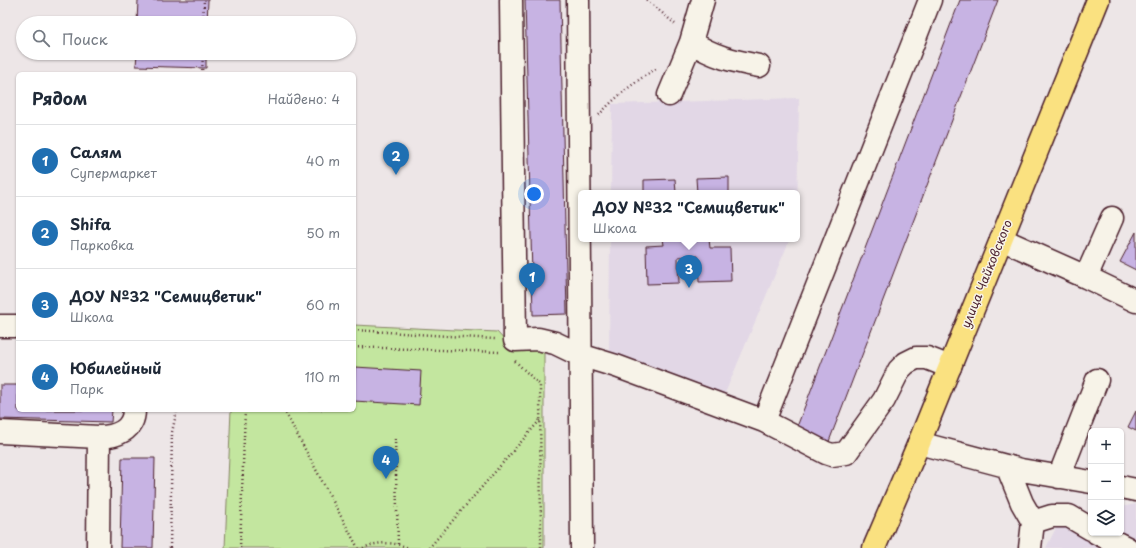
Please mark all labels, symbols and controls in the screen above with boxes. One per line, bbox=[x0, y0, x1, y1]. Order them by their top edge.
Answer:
search box bbox=[16, 16, 356, 60]
icon: search bbox=[30, 27, 52, 49]
text: Поиск bbox=[62, 27, 108, 50]
text: Рядом bbox=[32, 85, 87, 111]
text: Найдено: 4 bbox=[268, 89, 340, 108]
text: Салям bbox=[70, 140, 122, 163]
pin: 2 bbox=[383, 142, 409, 175]
text: 1 bbox=[42, 151, 48, 170]
text: 40 m bbox=[306, 151, 340, 170]
text: Супермаркет bbox=[70, 163, 157, 182]
your location bbox=[524, 184, 544, 204]
popup bbox=[578, 190, 800, 242]
text: ДОУ №32 "Семицветик" bbox=[593, 195, 785, 218]
text: Shifa bbox=[70, 212, 111, 235]
street label: улица Чайковского bbox=[956, 217, 1016, 331]
text: Школа bbox=[593, 218, 637, 237]
text: 2 bbox=[40, 223, 50, 242]
text: 50 m bbox=[306, 223, 340, 242]
text: Парковка bbox=[70, 235, 134, 254]
pin: 3 bbox=[676, 255, 702, 288]
pin: 1 bbox=[519, 263, 545, 296]
text: ДОУ №32 "Семицветик" bbox=[70, 284, 262, 307]
text: 3 bbox=[41, 295, 49, 314]
text: 60 m bbox=[306, 295, 340, 314]
text: Школа bbox=[70, 307, 114, 326]
text: Юбилейный bbox=[70, 356, 162, 379]
text: 4 bbox=[41, 367, 49, 386]
text: 110 m bbox=[305, 367, 340, 386]
text: Парк bbox=[70, 379, 104, 398]
map controls bbox=[1088, 428, 1124, 536]
button: + bbox=[1088, 428, 1124, 464]
pin: 4 bbox=[373, 446, 399, 479]
button: − bbox=[1088, 464, 1124, 500]
button: layers bbox=[1088, 500, 1124, 536]

